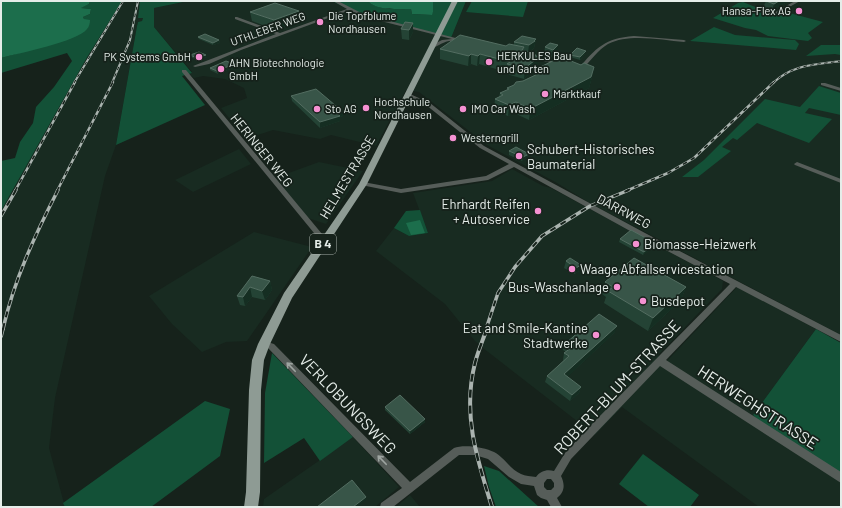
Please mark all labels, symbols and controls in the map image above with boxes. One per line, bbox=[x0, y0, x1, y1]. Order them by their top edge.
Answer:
place label: Hansa-Flex AG bbox=[722, 4, 791, 17]
marker: Hansa-Flex AG bbox=[794, 6, 804, 16]
street label: UTHLEBER WEG bbox=[229, 9, 307, 48]
place label: Die Topfblume Nordhausen bbox=[328, 9, 397, 35]
marker: Die Topfblume Nordhausen bbox=[315, 17, 325, 27]
place label: HERKULES Bau und Garten bbox=[497, 49, 571, 75]
place label: PK Systems GmbH bbox=[104, 50, 191, 63]
marker: PK Systems GmbH bbox=[194, 52, 204, 62]
place label: AHN Biotechnologie GmbH bbox=[229, 56, 325, 82]
marker: HERKULES Bau und Garten bbox=[484, 57, 494, 67]
marker: AHN Biotechnologie GmbH bbox=[216, 64, 226, 74]
place label: Marktkauf bbox=[553, 87, 601, 100]
marker: Marktkauf bbox=[540, 89, 550, 99]
place label: Hochschule Nordhausen bbox=[374, 95, 432, 121]
place label: Sto AG bbox=[325, 102, 357, 115]
place label: IMO Car Wash bbox=[471, 102, 535, 115]
marker: Hochschule Nordhausen bbox=[361, 103, 371, 113]
marker: Sto AG bbox=[312, 104, 322, 114]
marker: IMO Car Wash bbox=[458, 104, 468, 114]
street label: HERINGER WEG bbox=[227, 110, 297, 190]
place label: Westerngrill bbox=[461, 131, 519, 144]
street label: HELMESTRASSE bbox=[316, 132, 378, 222]
marker: Westerngrill bbox=[448, 133, 458, 143]
place label: Schubert-Historisches Baumaterial bbox=[527, 141, 655, 172]
marker: Schubert-Historisches Baumaterial bbox=[514, 151, 524, 161]
street label: DARRWEG bbox=[594, 190, 654, 232]
place label: Ehrhardt Reifen + Autoservice bbox=[442, 196, 530, 227]
marker: Ehrhardt Reifen + Autoservice bbox=[533, 206, 543, 216]
road number: B 4 bbox=[310, 234, 336, 254]
place label: Biomasse-Heizwerk bbox=[644, 236, 757, 252]
marker: Biomasse-Heizwerk bbox=[631, 239, 641, 249]
place label: Waage Abfallservicestation bbox=[580, 261, 734, 277]
marker: Waage Abfallservicestation bbox=[567, 264, 577, 274]
place label: Bus-Waschanlage bbox=[508, 279, 609, 295]
marker: Bus-Waschanlage bbox=[612, 282, 622, 292]
place label: Busdepot bbox=[651, 293, 705, 309]
marker: Busdepot bbox=[638, 296, 648, 306]
street label: ROBERT-BLUM-STRASSE bbox=[549, 316, 684, 458]
place label: Eat and Smile-Kantine Stadtwerke bbox=[463, 320, 588, 351]
marker: Eat and Smile-Kantine Stadtwerke bbox=[591, 330, 601, 340]
street label: VERLOBUNGSWEG bbox=[296, 350, 401, 457]
street label: HERWEGHSTRASSE bbox=[695, 361, 822, 453]
one-way arrow bbox=[286, 362, 296, 372]
one-way arrow bbox=[377, 455, 386, 465]

